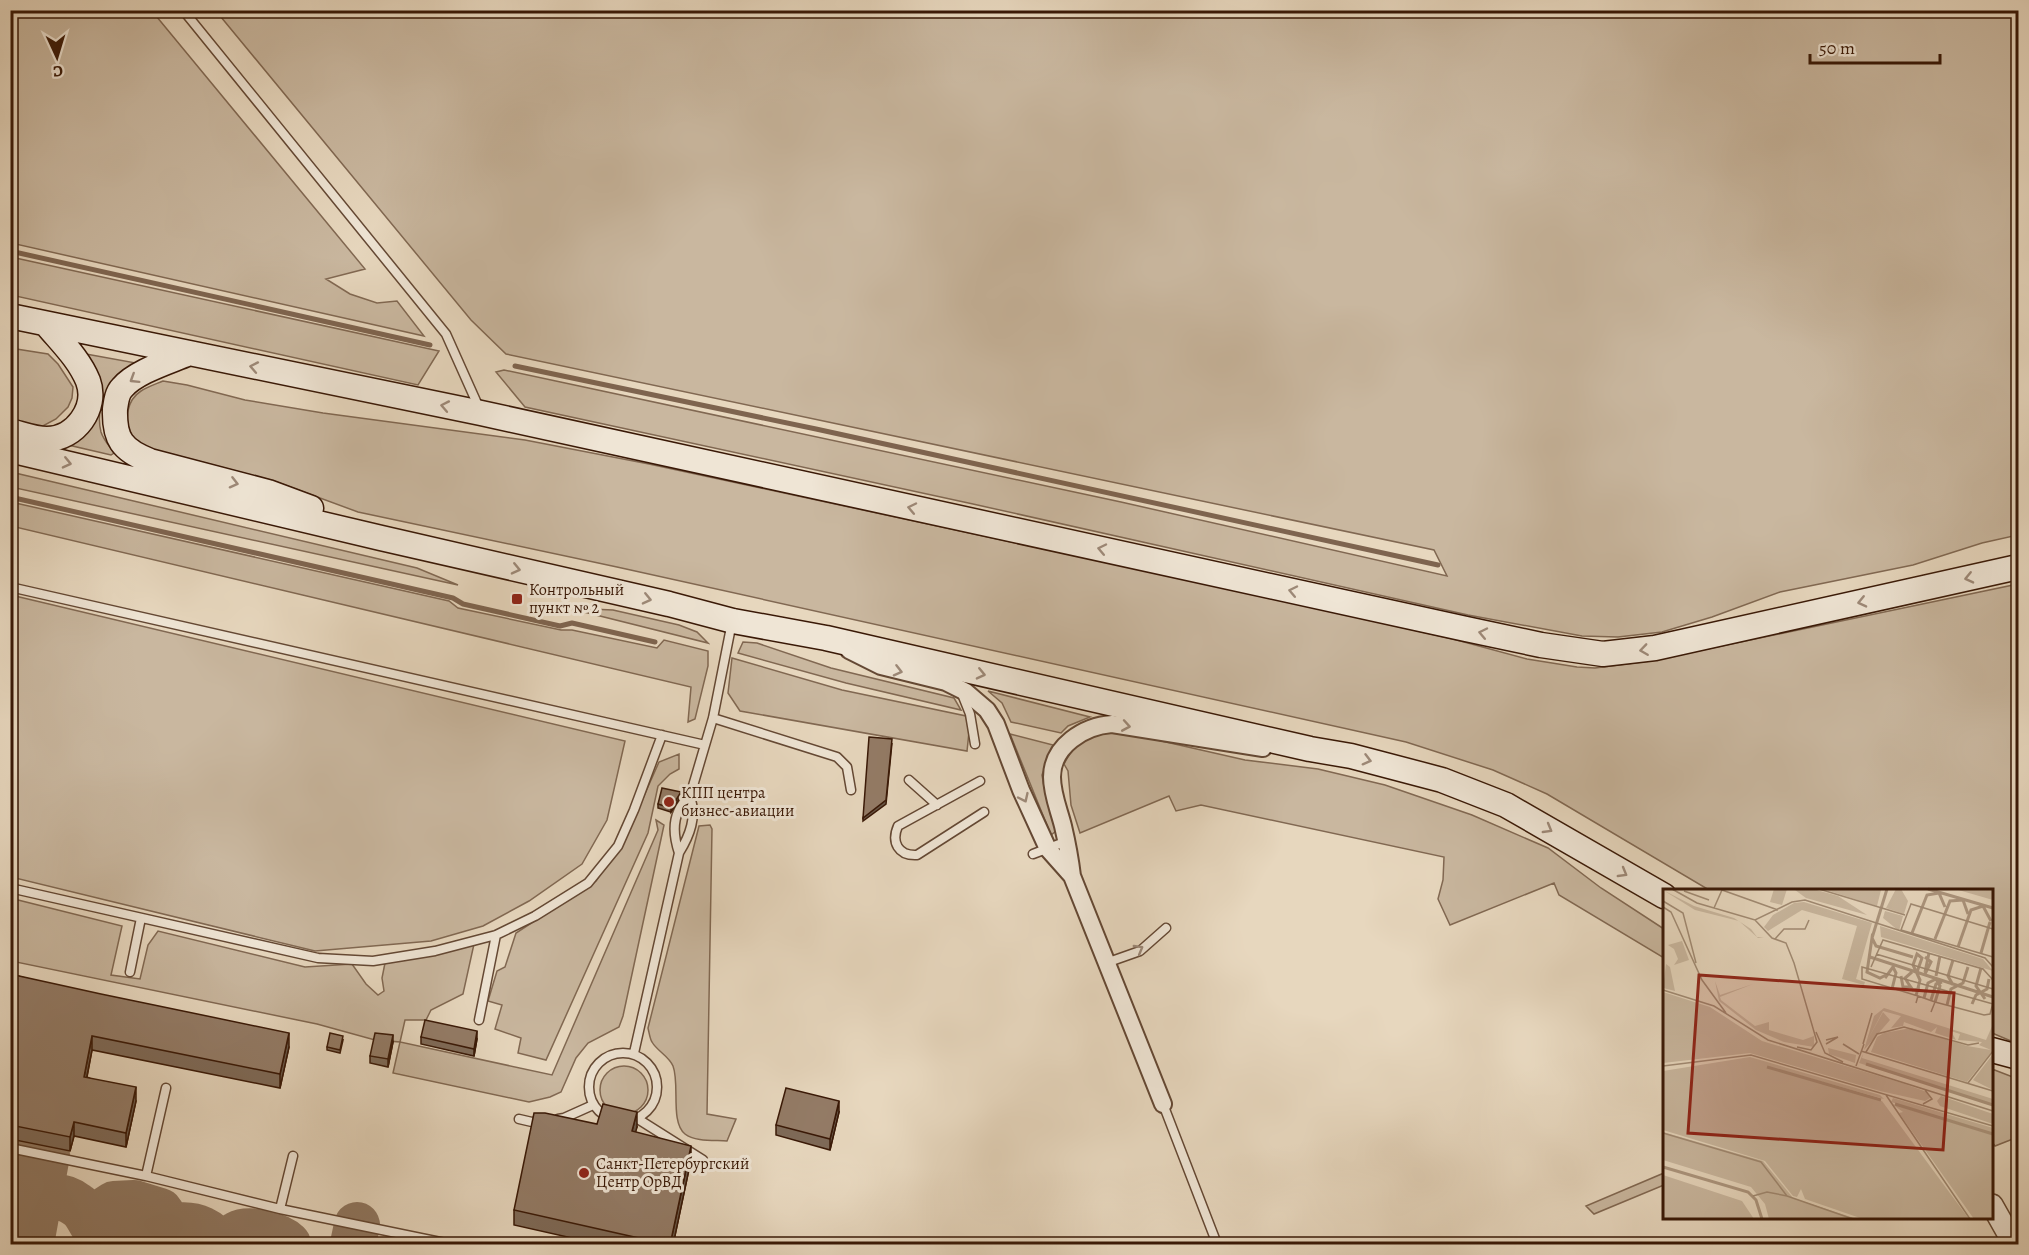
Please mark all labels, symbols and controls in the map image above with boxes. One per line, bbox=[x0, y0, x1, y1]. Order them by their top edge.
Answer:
north arrow bbox=[27, 27, 87, 87]
scale bar bbox=[1810, 27, 1940, 65]
text: 50 m bbox=[1819, 36, 1855, 60]
text: С bbox=[52, 60, 64, 82]
one-way arrow bbox=[249, 361, 259, 374]
one-way arrow bbox=[130, 371, 141, 382]
one-way arrow bbox=[440, 400, 450, 413]
one-way arrow bbox=[62, 456, 72, 469]
one-way arrow bbox=[228, 476, 238, 488]
one-way arrow bbox=[907, 502, 917, 515]
one-way arrow bbox=[1098, 544, 1108, 557]
one-way arrow bbox=[510, 561, 520, 574]
one-way arrow bbox=[1964, 571, 1974, 584]
place label: Контрольный пункт № 2 bbox=[529, 579, 624, 619]
one-way arrow bbox=[1288, 585, 1298, 598]
one-way arrow bbox=[642, 591, 652, 604]
marker: Контрольный пункт № 2 bbox=[510, 592, 524, 606]
one-way arrow bbox=[1857, 594, 1867, 607]
one-way arrow bbox=[1479, 627, 1489, 640]
one-way arrow bbox=[1640, 643, 1649, 655]
one-way arrow bbox=[893, 663, 903, 676]
one-way arrow bbox=[975, 666, 985, 679]
one-way arrow bbox=[1121, 719, 1131, 732]
one-way arrow bbox=[1362, 753, 1372, 766]
place label: КПП центра бизнес-авиации bbox=[681, 782, 794, 822]
one-way arrow bbox=[1017, 791, 1029, 802]
marker: КПП центра бизнес-авиации bbox=[662, 795, 676, 809]
one-way arrow bbox=[1542, 822, 1552, 834]
one-way arrow bbox=[1617, 865, 1627, 877]
inset map bbox=[1663, 889, 1993, 1219]
one-way arrow bbox=[1133, 945, 1143, 957]
place label: Санкт-Петербургский Центр ОрВД bbox=[596, 1153, 749, 1193]
marker: Санкт-Петербургский Центр ОрВД bbox=[577, 1166, 591, 1180]

